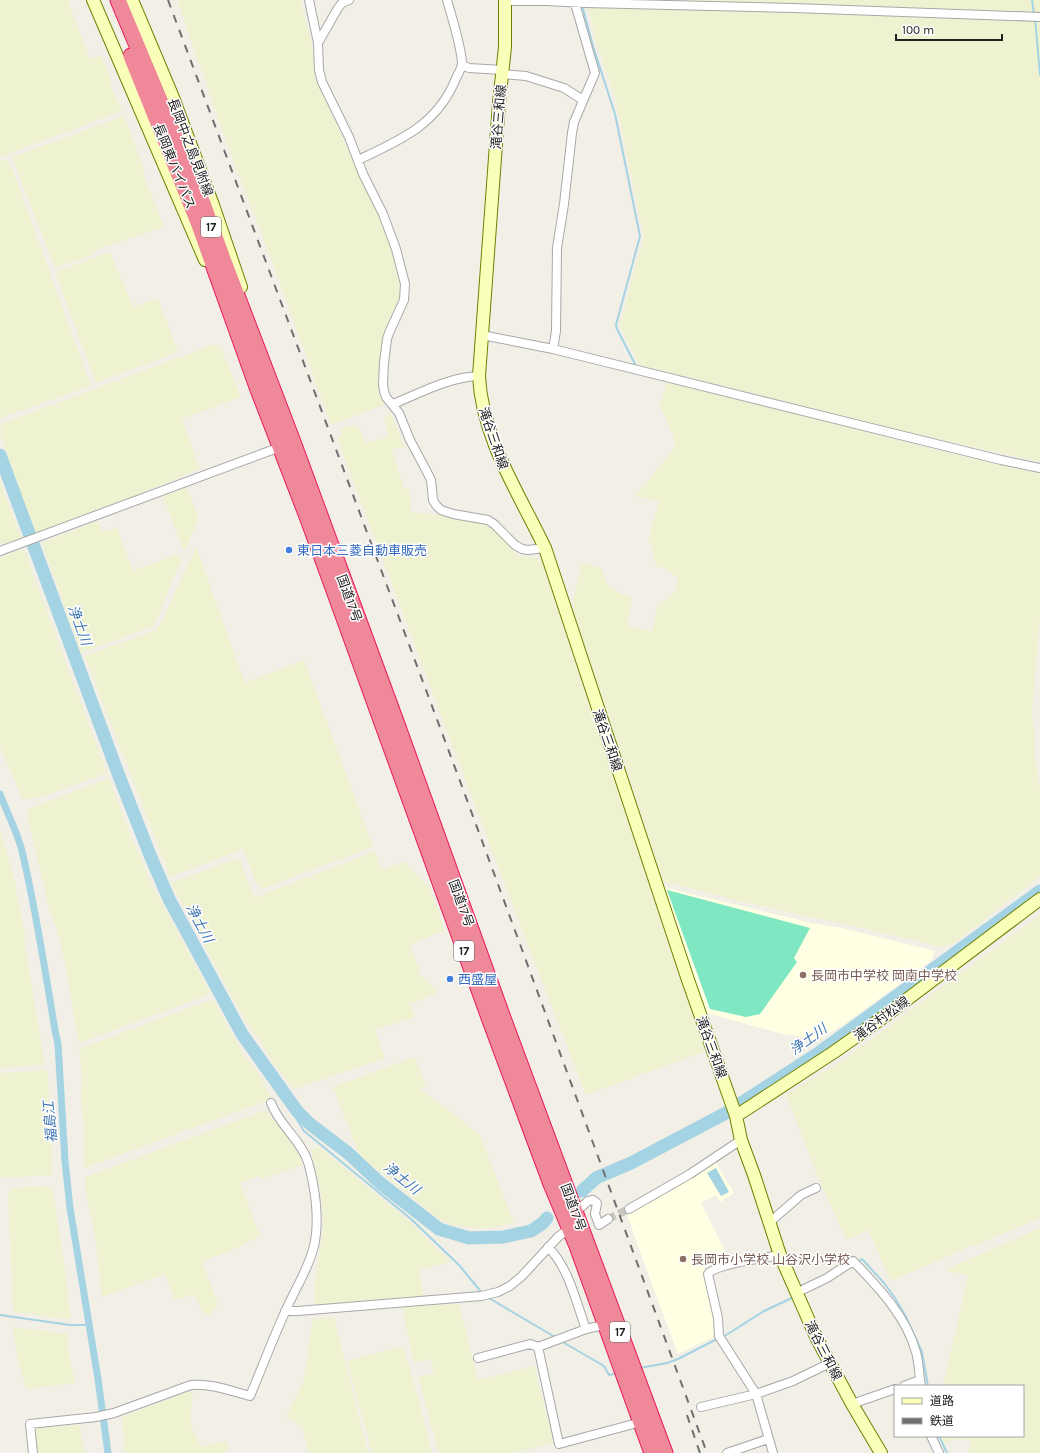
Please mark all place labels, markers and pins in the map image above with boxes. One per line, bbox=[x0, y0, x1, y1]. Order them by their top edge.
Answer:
place label: 東日本三菱自動車販売 bbox=[297, 543, 427, 558]
marker: 東日本三菱自動車販売 bbox=[284, 545, 294, 555]
place label: 長岡市中学校 岡南中学校 bbox=[811, 968, 957, 983]
marker: 長岡市中学校 岡南中学校 bbox=[798, 970, 808, 980]
place label: 西盛屋 bbox=[458, 972, 497, 987]
marker: 西盛屋 bbox=[445, 974, 455, 984]
place label: 長岡市小学校 山谷沢小学校 bbox=[691, 1252, 850, 1267]
marker: 長岡市小学校 山谷沢小学校 bbox=[678, 1254, 688, 1264]

